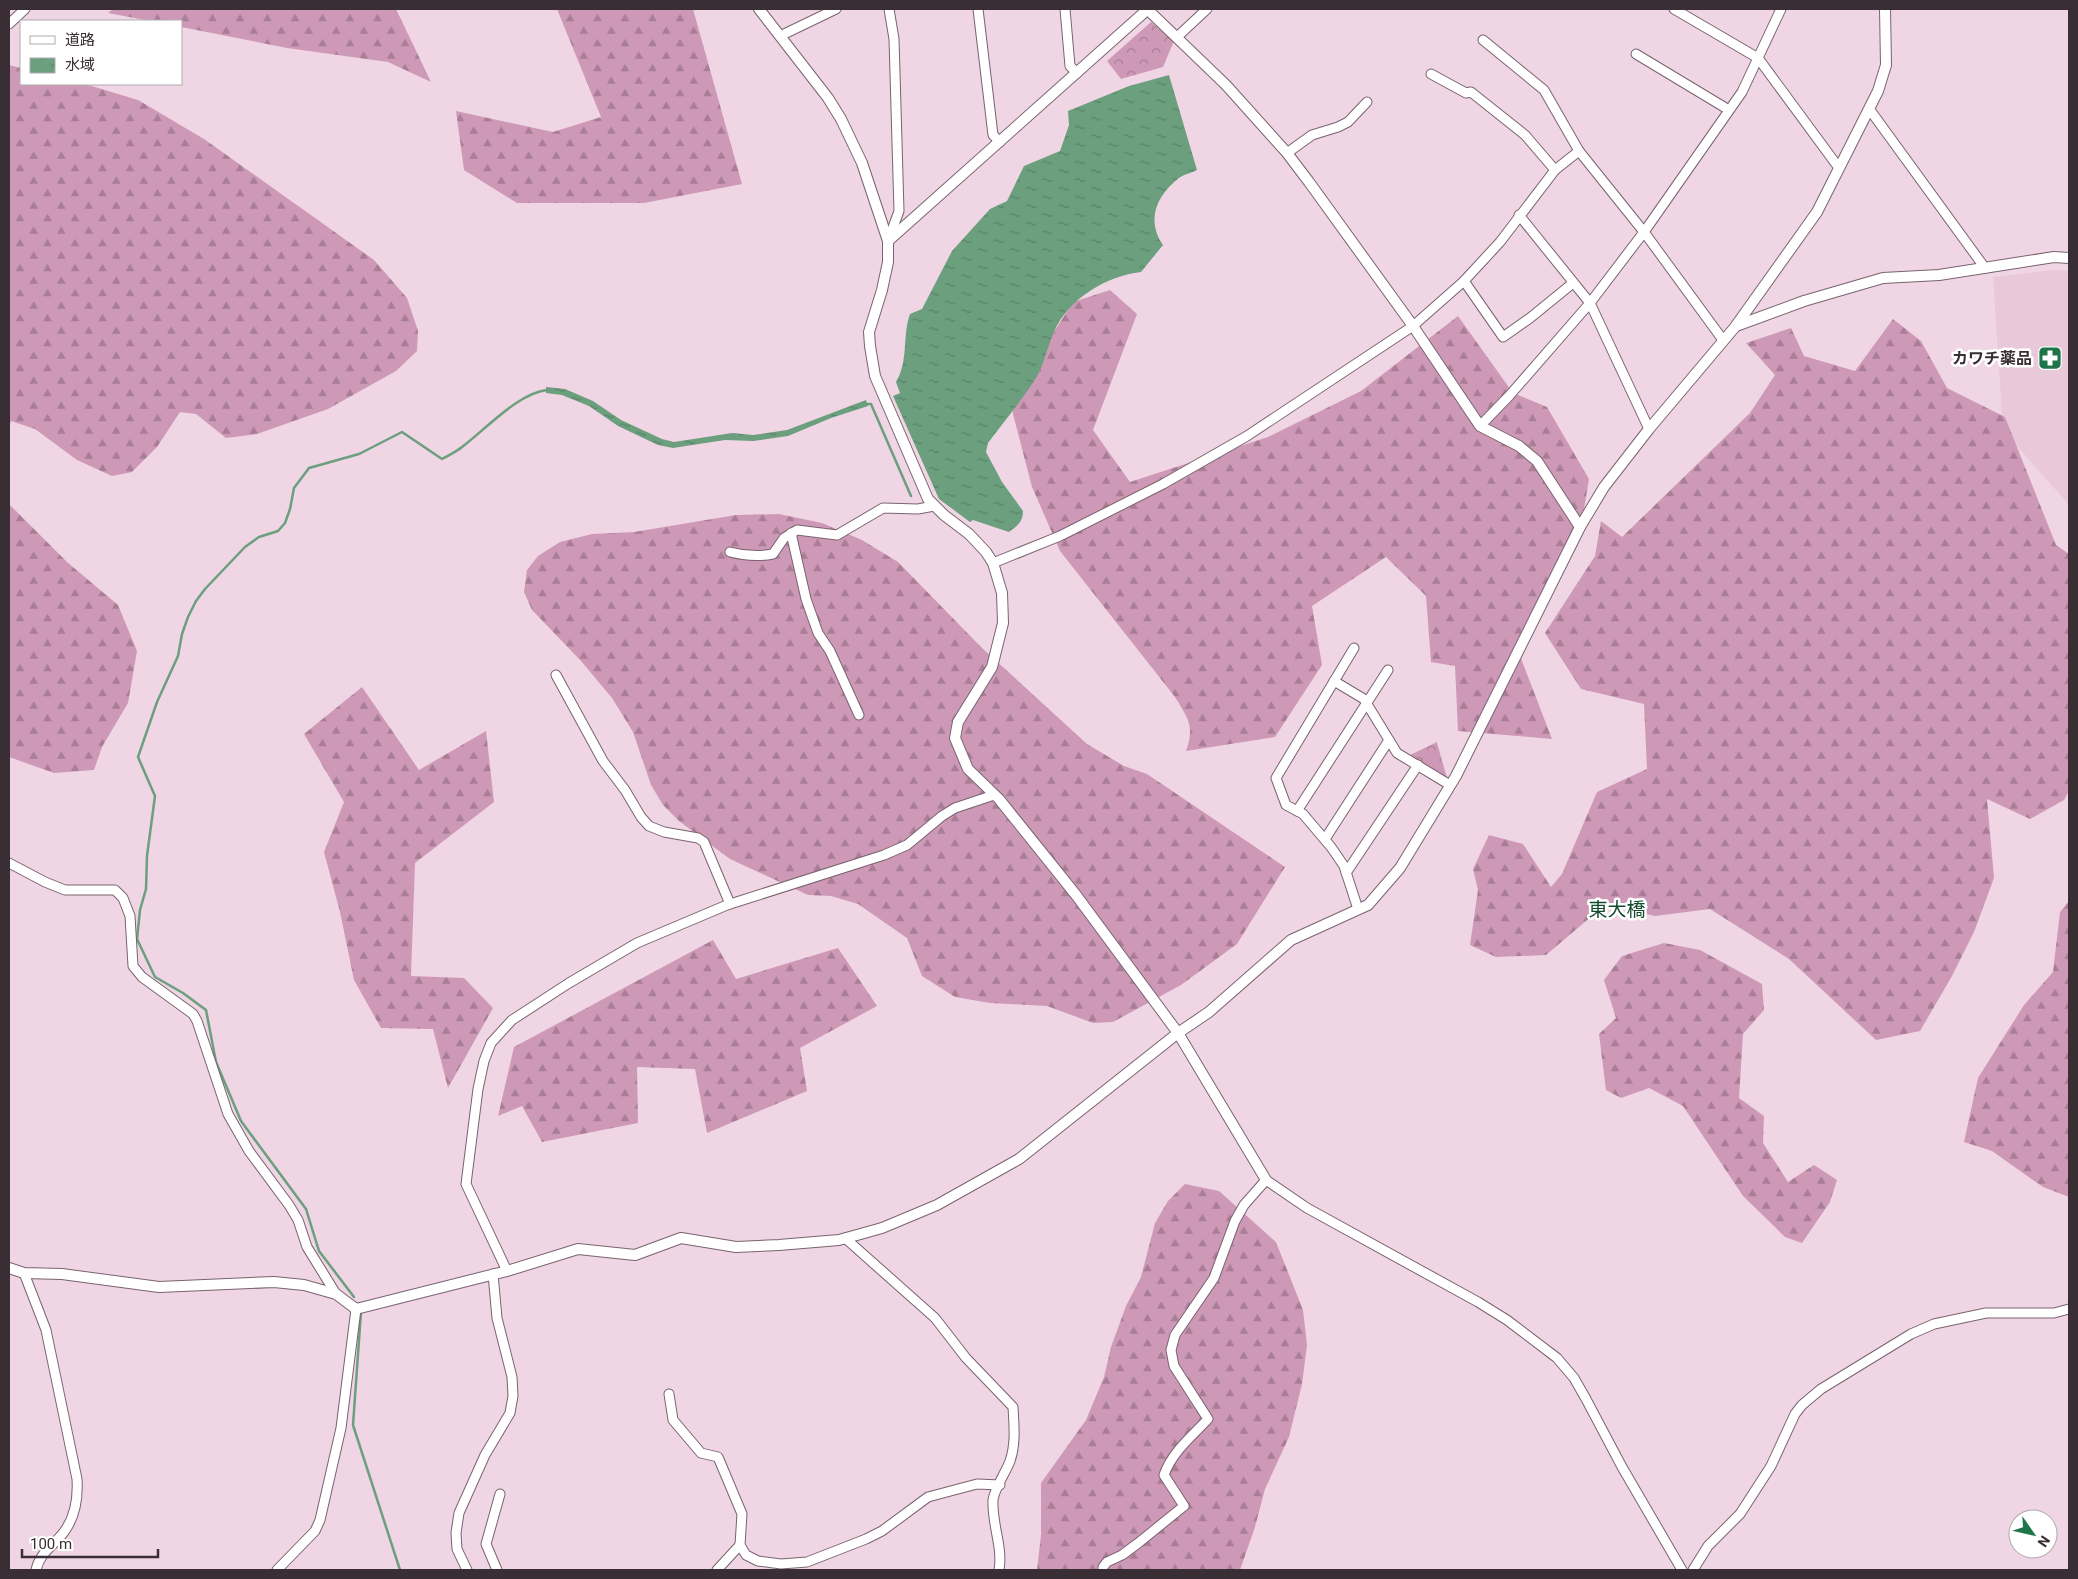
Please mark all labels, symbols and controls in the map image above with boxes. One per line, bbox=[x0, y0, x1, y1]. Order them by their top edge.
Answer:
legend bbox=[20, 20, 182, 85]
text: 道路 bbox=[65, 31, 95, 49]
text: 水域 bbox=[65, 56, 95, 74]
pharmacy icon: カワチ薬品 bbox=[2037, 345, 2063, 371]
place label: カワチ薬品 bbox=[1952, 349, 2032, 368]
district label: 東大橋 bbox=[1588, 898, 1646, 921]
north arrow bbox=[2008, 1509, 2058, 1559]
scale bar bbox=[22, 1526, 159, 1558]
text: N bbox=[2034, 1533, 2053, 1550]
text: 100 m bbox=[30, 1535, 72, 1553]

